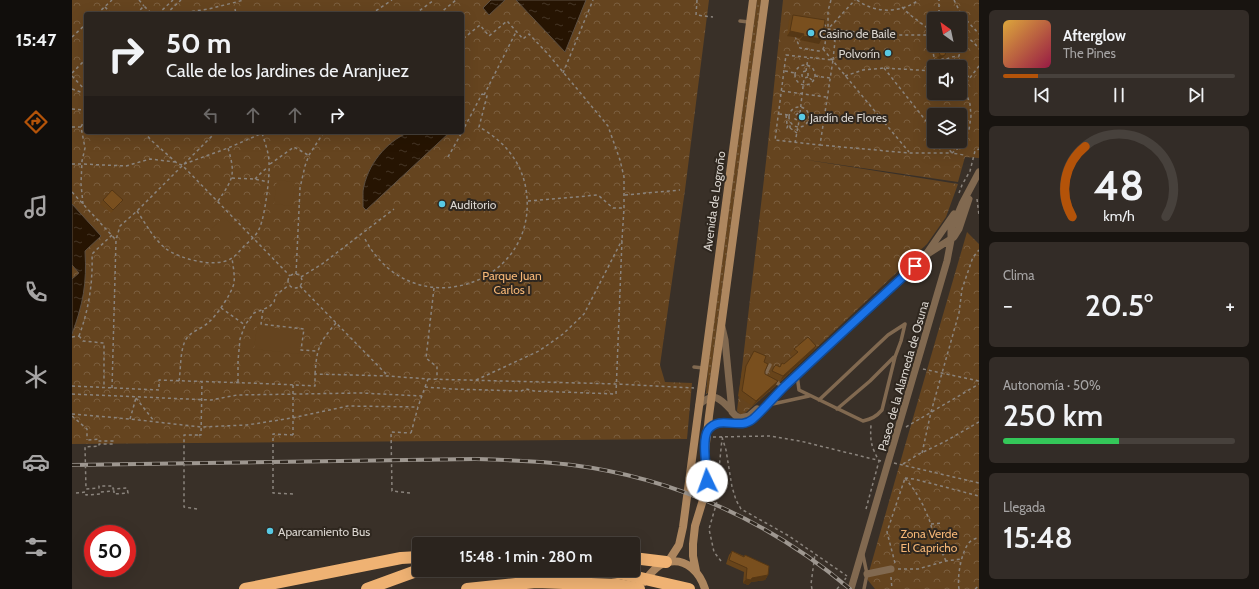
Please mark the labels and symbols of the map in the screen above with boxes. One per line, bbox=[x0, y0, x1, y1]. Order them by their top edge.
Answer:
north arrow bbox=[927, 12, 967, 52]
place label: Casino de Baile bbox=[819, 26, 896, 41]
marker: Casino de Baile bbox=[806, 28, 816, 38]
place label: Polvorín bbox=[839, 46, 880, 61]
marker: Polvorín bbox=[883, 48, 893, 58]
place label: Jardín de Flores bbox=[809, 110, 887, 125]
marker: Jardín de Flores bbox=[797, 112, 807, 122]
street label: Avenida de Logroño bbox=[700, 150, 728, 252]
place label: Auditorio bbox=[450, 197, 497, 212]
marker: Auditorio bbox=[437, 199, 447, 209]
pin bbox=[898, 249, 932, 283]
park label: Parque Juan Carlos I bbox=[482, 268, 542, 297]
street label: Paseo de la Alameda de Osuna bbox=[874, 299, 932, 453]
position arrow bbox=[686, 460, 728, 502]
place label: Aparcamiento Bus bbox=[278, 524, 370, 539]
speed limit sign: 50 bbox=[84, 525, 136, 577]
marker: Aparcamiento Bus bbox=[265, 526, 275, 536]
park label: Zona Verde El Capricho bbox=[900, 526, 958, 555]

